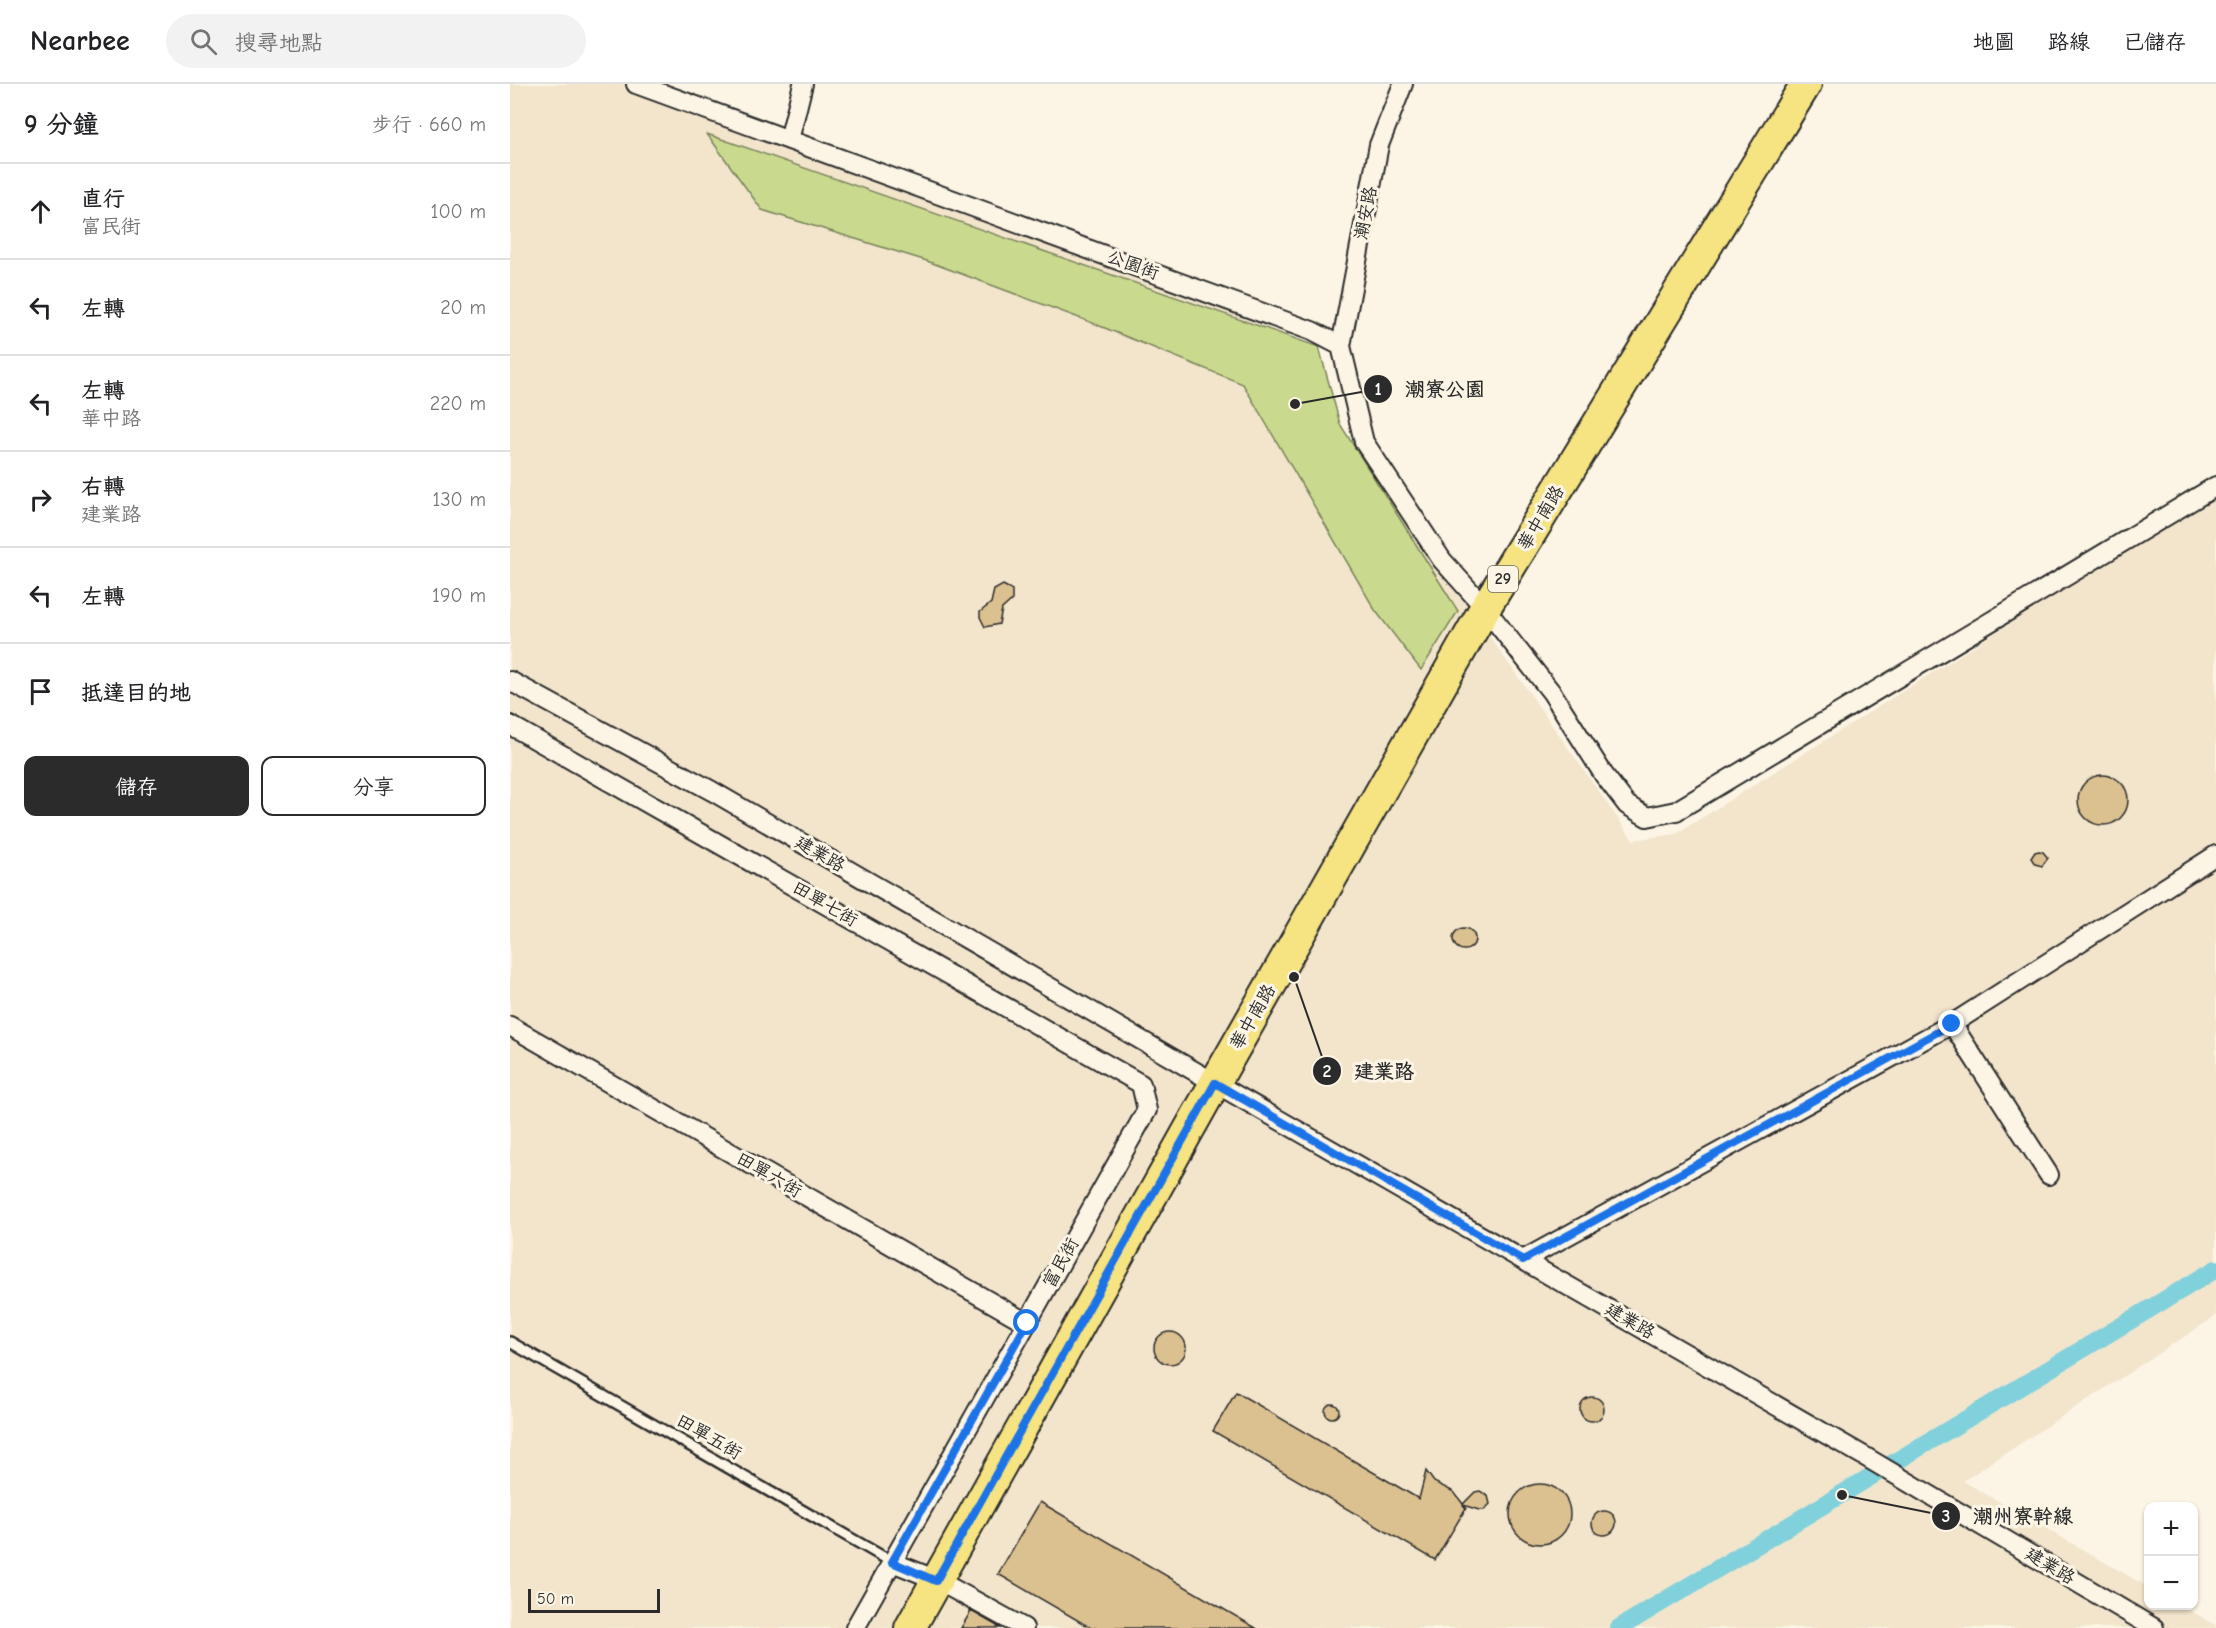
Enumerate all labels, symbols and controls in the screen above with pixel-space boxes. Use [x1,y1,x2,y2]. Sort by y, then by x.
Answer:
search box [166,14,586,68]
text: Nearbee [30,25,130,57]
icon: search [187,25,220,58]
text: 搜尋地點 [235,30,323,56]
text: 地圖 [1973,30,2015,54]
text: 路線 [2048,30,2090,54]
text: 已儲存 [2123,30,2186,54]
text: 9 分鐘 [24,110,99,140]
text: 步行 · 660 m [372,113,486,136]
street label: 潮安路 [1351,184,1381,242]
text: 直行 [81,186,125,212]
icon: ahead [24,195,57,228]
text: 100 m [431,200,486,223]
text: 富民街 [81,215,141,238]
street label: 公園街 [1104,246,1162,284]
icon: left [24,291,57,324]
text: 左轉 [81,296,125,322]
text: 20 m [440,296,486,319]
callout: 潮寮公園 [1363,370,1497,408]
text: 左轉 [81,378,125,404]
text: 潮寮公園 [1405,378,1485,401]
text: 1 [1374,379,1382,400]
icon: left [24,387,57,420]
text: 220 m [430,392,486,415]
text: 華中路 [81,407,141,430]
text: 右轉 [81,474,125,500]
street label: 華中南路 [1513,482,1569,554]
icon: right [24,483,57,516]
text: 130 m [433,488,486,511]
text: 建業路 [81,503,141,526]
road number: 29 [1488,566,1518,592]
icon: left [24,579,57,612]
text: 左轉 [81,584,125,610]
text: 190 m [432,584,486,607]
icon: arrive [24,675,57,708]
text: 抵達目的地 [81,680,191,706]
button: 儲存 [24,756,249,816]
button: 分享 [261,756,486,816]
street label: 建業路 [791,831,849,877]
street label: 田單七街 [789,877,861,931]
street label: 華中南路 [1226,981,1280,1053]
route end [1938,1010,1964,1036]
callout: 建業路 [1312,1052,1426,1090]
text: 建業路 [1354,1060,1414,1083]
text: 2 [1323,1061,1332,1082]
street label: 田單六街 [733,1148,805,1202]
street label: 富民街 [1039,1234,1083,1292]
street label: 建業路 [1601,1298,1659,1344]
route start [1013,1309,1039,1335]
street label: 田單五街 [673,1410,745,1464]
callout: 潮州寮幹線 [1931,1497,2085,1535]
map controls [2144,1502,2198,1610]
button: + [2144,1502,2198,1556]
text: 潮州寮幹線 [1973,1505,2073,1528]
text: 3 [1942,1506,1950,1527]
street label: 建業路 [2021,1543,2079,1589]
button: − [2144,1556,2198,1610]
scale bar [528,1586,660,1614]
text: 50 m [537,1590,574,1608]

